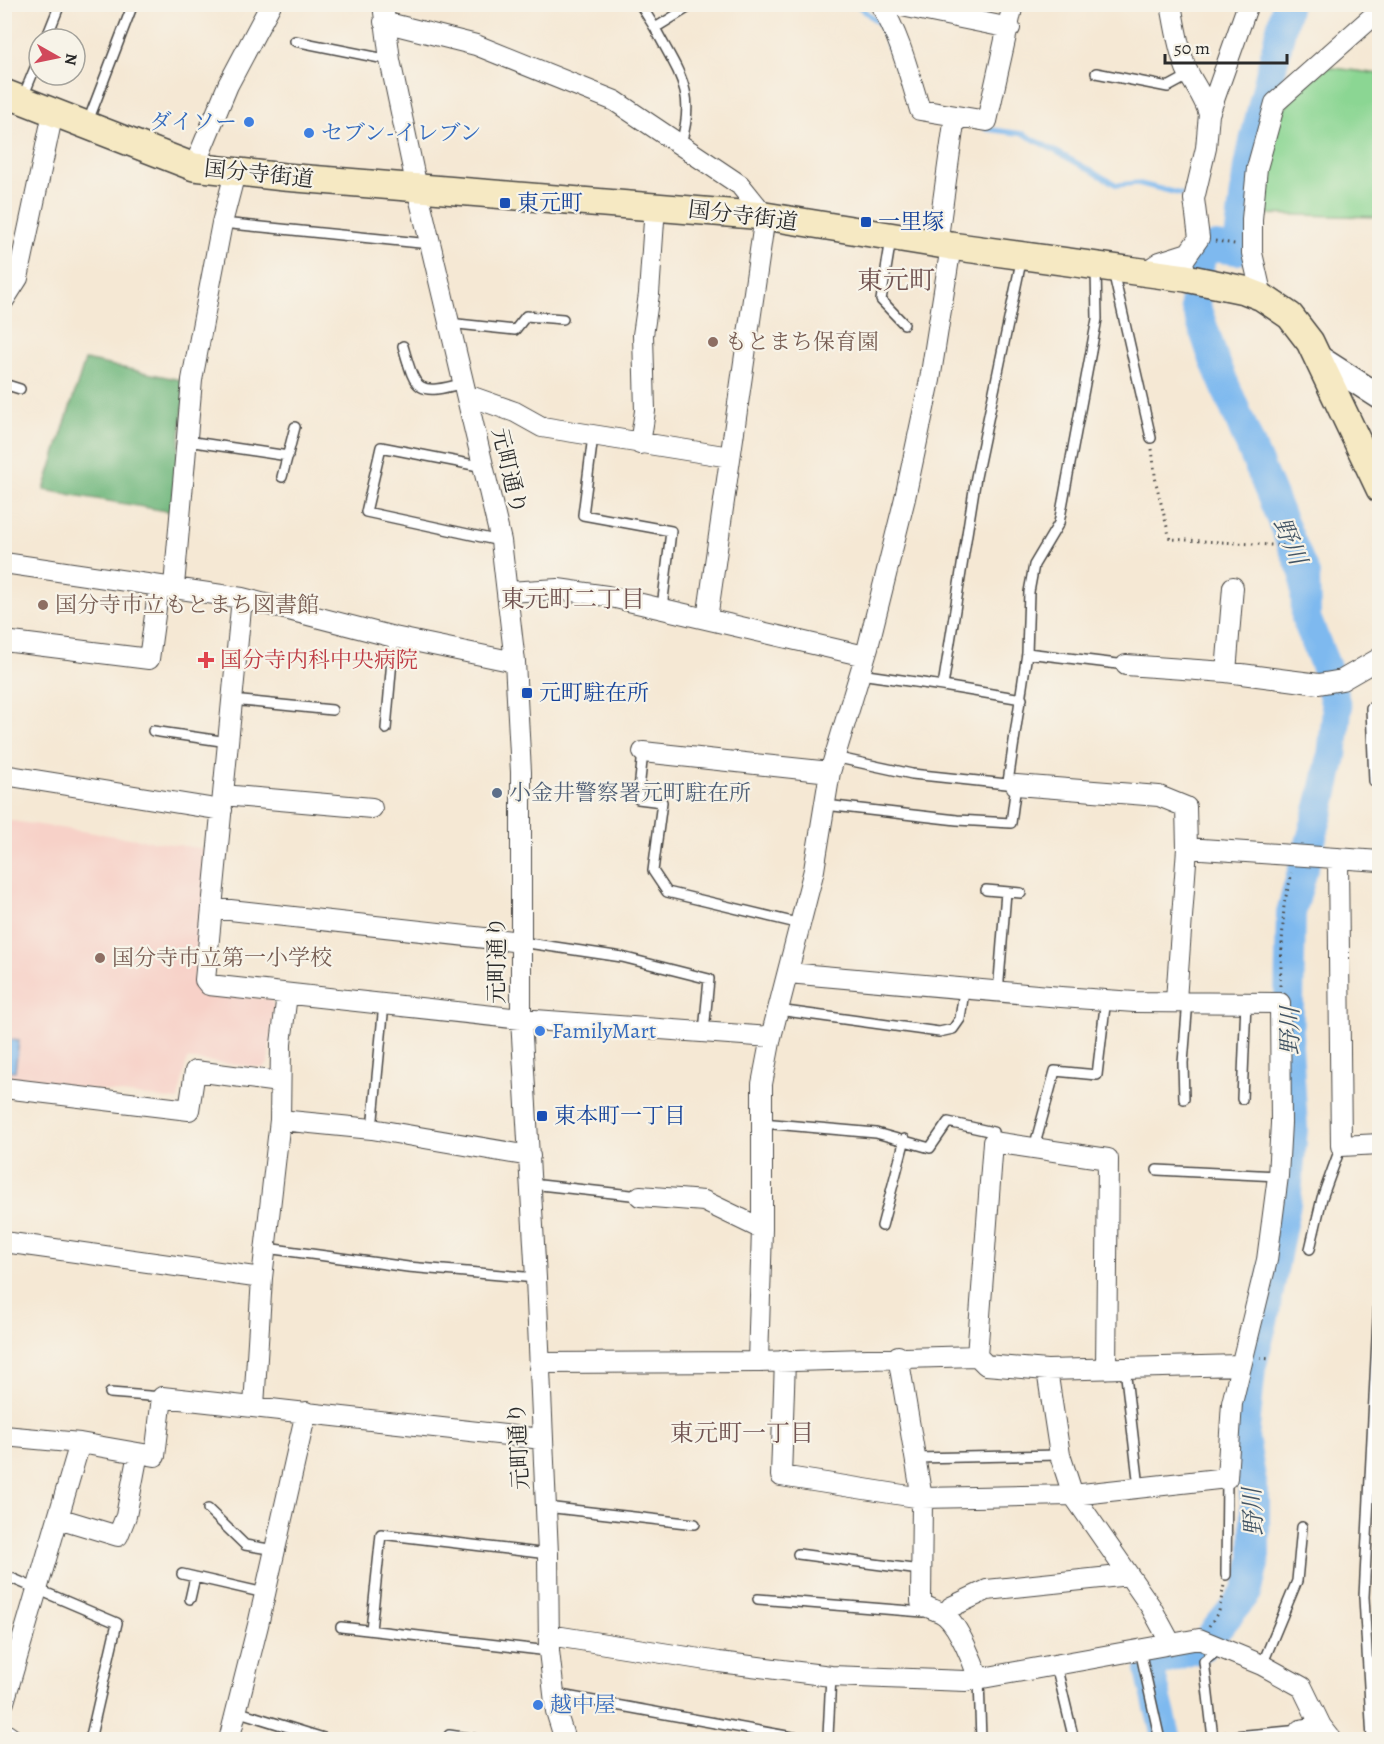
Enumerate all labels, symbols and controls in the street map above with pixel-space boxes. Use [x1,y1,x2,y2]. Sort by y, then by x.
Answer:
north arrow [27,27,87,87]
scale bar [1165,27,1286,65]
text: 50 m [1174,36,1210,60]
text: N [59,52,83,67]
place label: ダイソー [149,107,237,137]
marker: ダイソー [242,115,256,129]
place label: セブン-イレブン [321,118,482,148]
marker: セブン-イレブン [302,126,316,140]
street label: 国分寺街道 [203,153,315,195]
place label: 東元町 [517,188,583,218]
street label: 国分寺街道 [687,194,799,238]
marker: 東元町 [498,196,512,210]
place label: 一里塚 [878,207,944,237]
marker: 一里塚 [859,215,873,229]
district label: 東元町 [857,263,935,298]
place label: もとまち保育園 [725,327,879,357]
marker: もとまち保育園 [706,335,720,349]
street label: 元町通り [484,425,534,517]
water label: 野川 [1266,513,1315,572]
district label: 東元町二丁目 [501,583,645,615]
place label: 国分寺市立もとまち図書館 [55,590,319,620]
marker: 国分寺市立もとまち図書館 [36,598,50,612]
place label: 国分寺内科中央病院 [220,645,418,675]
marker: 国分寺内科中央病院 [197,651,215,669]
place label: 元町駐在所 [539,678,649,708]
marker: 元町駐在所 [520,686,534,700]
place label: 小金井警察署元町駐在所 [509,778,751,808]
marker: 小金井警察署元町駐在所 [490,786,504,800]
street label: 元町通り [482,916,512,1004]
place label: 国分寺市立第一小学校 [112,943,332,973]
marker: 国分寺市立第一小学校 [93,951,107,965]
water label: 野川 [1274,1004,1306,1055]
place label: FamilyMart [552,1016,656,1046]
marker: FamilyMart [533,1024,547,1038]
place label: 東本町一丁目 [554,1101,686,1131]
marker: 東本町一丁目 [535,1109,549,1123]
street label: 元町通り [502,1401,536,1491]
district label: 東元町一丁目 [670,1417,814,1449]
water label: 野川 [1236,1484,1270,1537]
place label: 越中屋 [550,1690,616,1720]
marker: 越中屋 [531,1698,545,1712]

